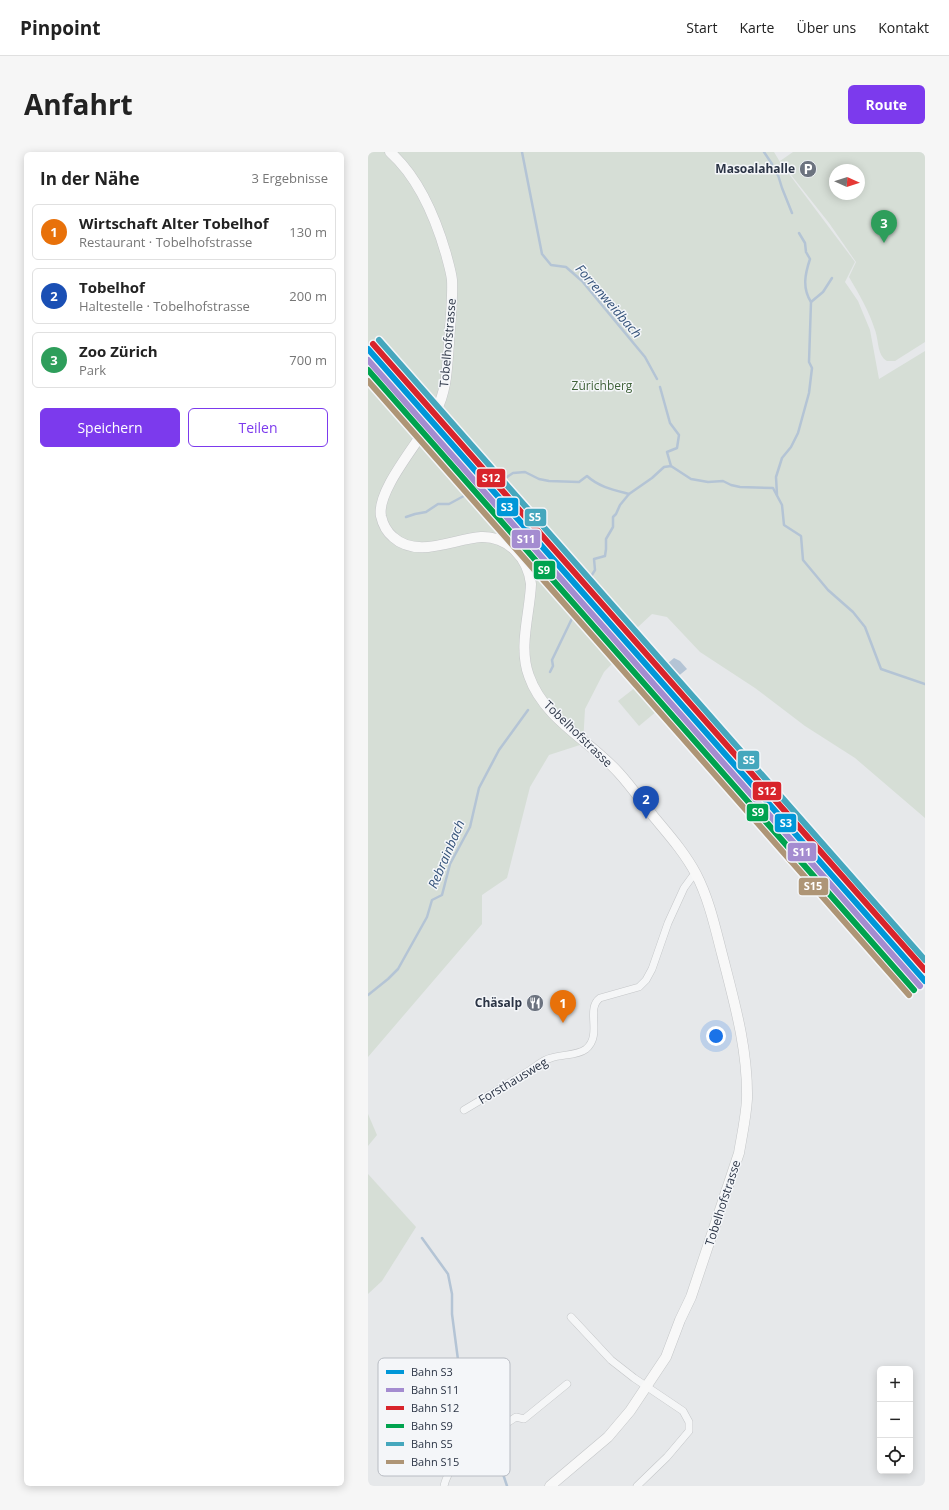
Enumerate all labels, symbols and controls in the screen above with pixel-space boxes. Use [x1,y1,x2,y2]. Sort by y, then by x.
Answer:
text: Pinpoint [20,15,101,41]
text: Start [686,18,718,37]
text: Karte [740,18,774,37]
text: Über uns [796,18,856,37]
text: Kontakt [878,18,929,37]
text: Anfahrt [24,85,133,123]
button: Route [848,85,925,124]
parking icon: Masoalahalle [798,159,818,179]
place label: Masoalahalle [715,160,795,177]
north arrow [829,164,865,200]
text: In der Nähe [40,167,139,190]
text: 3 Ergebnisse [251,169,328,187]
pin: 3 [871,210,897,243]
text: Wirtschaft Alter Tobelhof [79,213,269,233]
text: 1 [50,223,58,241]
text: 130 m [289,223,327,241]
text: Restaurant · Tobelhofstrasse [79,233,252,251]
water label: Forrenweidbach [572,260,646,342]
text: Tobelhof [79,277,145,297]
text: 2 [50,287,58,305]
text: 200 m [289,287,327,305]
text: Haltestelle · Tobelhofstrasse [79,297,250,315]
street label: Tobelhofstrasse [435,297,460,388]
text: Zoo Zürich [79,341,158,361]
text: 3 [50,351,58,369]
text: 700 m [289,351,327,369]
text: Park [79,361,106,379]
park label: Zürichberg [572,377,633,394]
button: Speichern [40,408,180,447]
button: Teilen [188,408,328,447]
line badge: S12 [476,468,506,488]
text: S12 [482,470,500,485]
line badge: S3 [496,497,519,517]
text: S3 [501,499,513,514]
line badge: S5 [524,508,547,527]
text: S5 [529,509,541,524]
line badge: S11 [511,529,541,549]
text: S11 [517,531,535,546]
line badge: S9 [533,560,556,580]
text: S9 [538,562,550,577]
street label: Tobelhofstrasse [540,697,617,771]
line badge: S5 [737,750,760,770]
text: S5 [743,752,755,767]
line badge: S12 [752,781,782,801]
text: S12 [758,783,776,798]
pin: 2 [633,786,659,819]
line badge: S9 [746,803,769,822]
text: S9 [752,804,764,819]
line badge: S3 [774,813,797,833]
text: S3 [780,815,792,830]
water label: Rebrainbach [423,817,469,891]
line badge: S11 [787,842,817,862]
text: S11 [793,844,811,859]
line badge: S15 [798,877,829,896]
text: S15 [804,878,822,893]
pin: 1 [550,990,576,1023]
restaurant icon: Chäsalp [525,993,545,1013]
place label: Chäsalp [475,994,522,1011]
your location [706,1026,726,1046]
street label: Forsthausweg [475,1053,551,1108]
street label: Tobelhofstrasse [701,1158,744,1248]
legend [378,1358,510,1476]
text: Bahn S3 [411,1364,453,1379]
map controls [877,1366,913,1474]
button: + [877,1366,913,1402]
text: Bahn S11 [411,1382,459,1397]
text: Bahn S12 [411,1400,459,1415]
button: − [877,1402,913,1438]
text: Bahn S9 [411,1418,453,1433]
text: Bahn S5 [411,1436,453,1451]
button: locate [877,1438,913,1474]
text: Bahn S15 [411,1454,459,1469]

